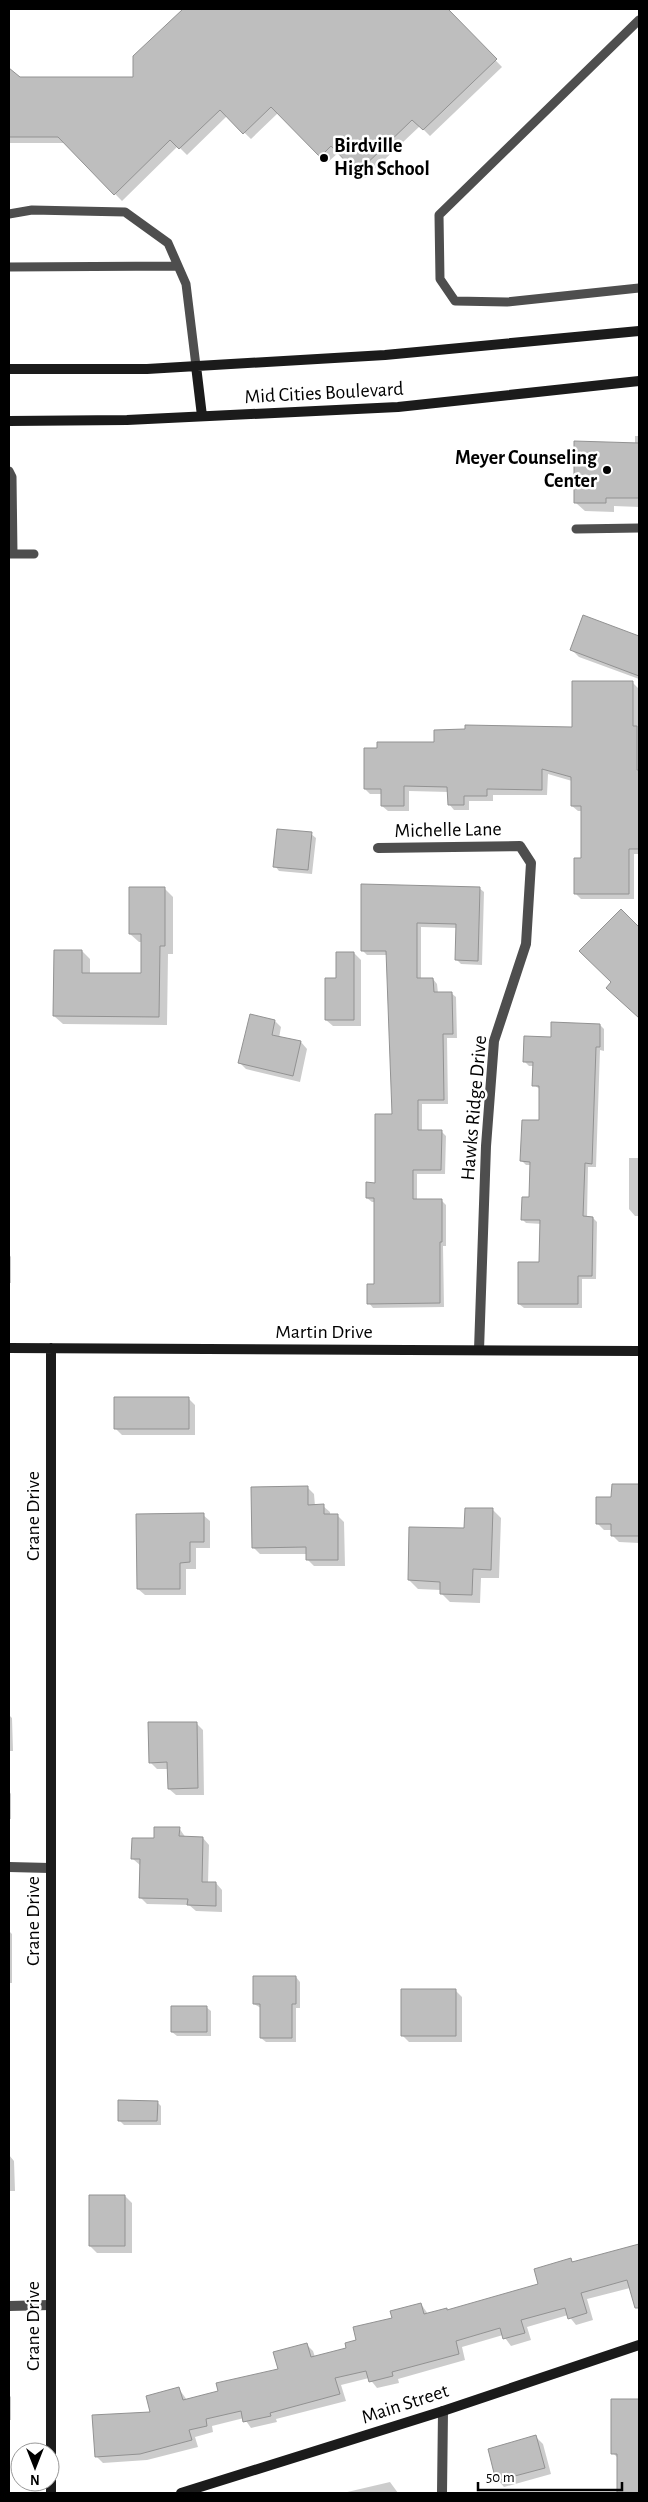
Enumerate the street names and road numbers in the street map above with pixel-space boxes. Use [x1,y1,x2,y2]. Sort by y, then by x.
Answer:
street label: Mid Cities Boulevard [244,379,404,407]
street label: Michelle Lane [394,819,502,841]
street label: Hawks Ridge Drive [458,1035,490,1181]
street label: Martin Drive [275,1322,373,1342]
street label: Crane Drive [23,1471,43,1561]
street label: Crane Drive [23,1876,43,1966]
street label: Crane Drive [23,2281,43,2371]
street label: Main Street [359,2380,452,2427]

